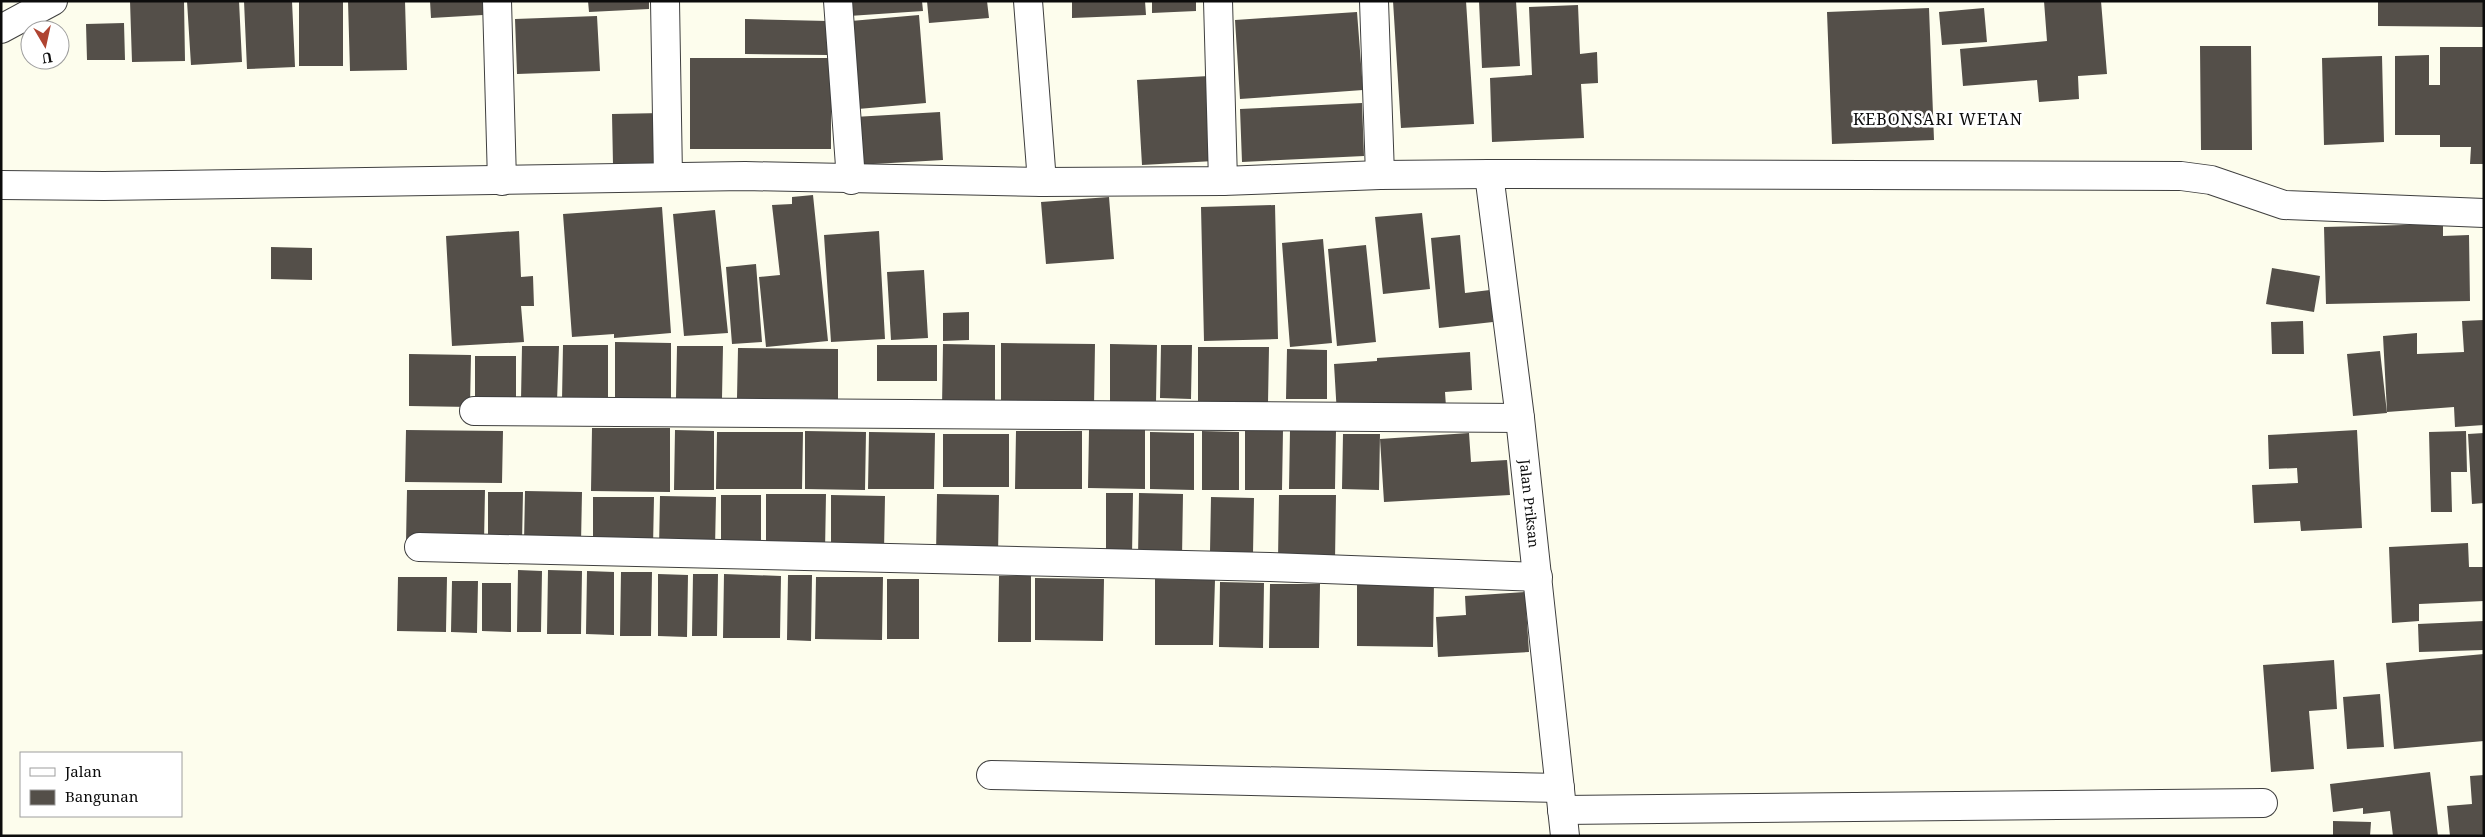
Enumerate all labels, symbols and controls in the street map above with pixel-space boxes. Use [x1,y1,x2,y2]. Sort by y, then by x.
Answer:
north arrow [20,20,70,70]
text: U [40,48,54,69]
district label: KEBONSARI WETAN [1853,108,2023,130]
street label: Jalan Priksan [1515,457,1544,549]
legend [20,752,182,817]
text: Jalan [64,761,102,781]
text: Bangunan [65,786,139,806]

